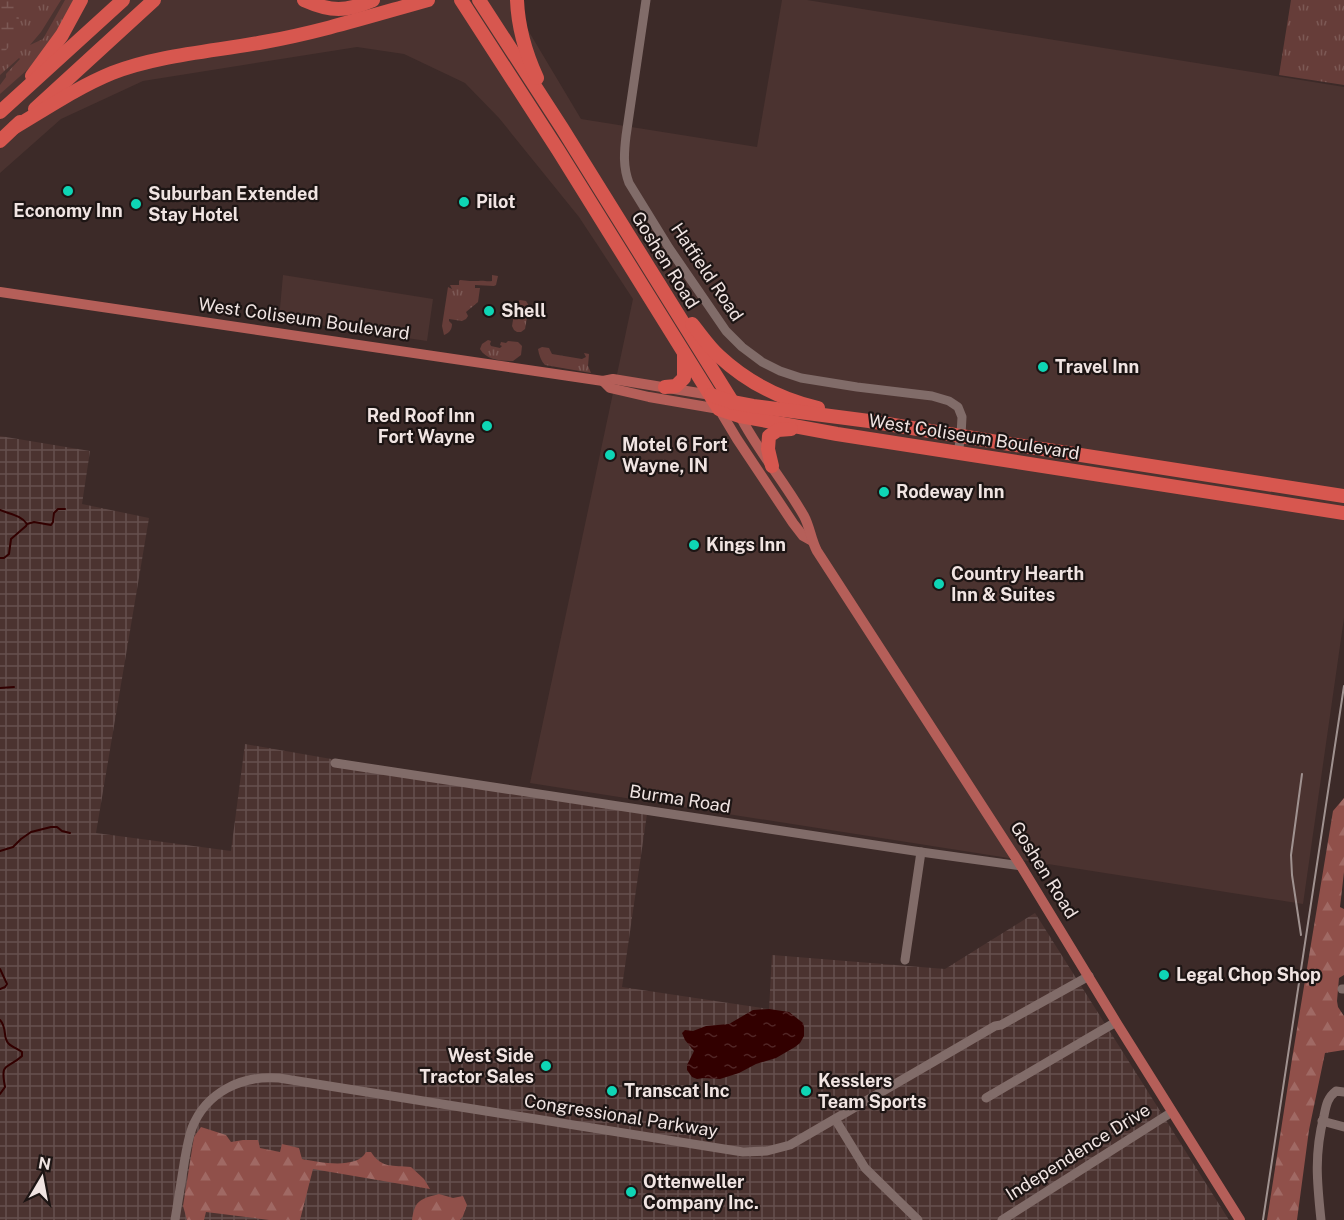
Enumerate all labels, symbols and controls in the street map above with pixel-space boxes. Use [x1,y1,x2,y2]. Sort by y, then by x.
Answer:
place label: Suburban Extended Stay Hotel [148,183,318,225]
marker: Economy Inn [61,184,75,198]
place label: Pilot [476,191,516,212]
marker: Pilot [457,195,471,209]
marker: Suburban Extended Stay Hotel [129,197,143,211]
place label: Economy Inn [13,200,123,221]
street label: Goshen Road [627,207,704,312]
street label: Hatfield Road [667,219,748,325]
street label: West Coliseum Boulevard [197,293,411,344]
place label: Shell [501,300,546,321]
marker: Shell [482,304,496,318]
place label: Travel Inn [1055,356,1139,377]
marker: Travel Inn [1036,360,1050,374]
place label: Red Roof Inn Fort Wayne [367,405,475,447]
street label: West Coliseum Boulevard [867,409,1081,464]
marker: Red Roof Inn Fort Wayne [480,419,494,433]
place label: Motel 6 Fort Wayne, IN [622,434,728,476]
marker: Motel 6 Fort Wayne, IN [603,448,617,462]
place label: Rodeway Inn [896,481,1004,502]
marker: Rodeway Inn [877,485,891,499]
place label: Kings Inn [706,534,786,555]
marker: Kings Inn [687,538,701,552]
place label: Country Hearth Inn & Suites [951,563,1084,605]
marker: Country Hearth Inn & Suites [932,577,946,591]
street label: Burma Road [628,780,732,817]
street label: Goshen Road [1006,817,1083,922]
place label: Legal Chop Shop [1176,964,1321,985]
marker: Legal Chop Shop [1157,968,1171,982]
place label: West Side Tractor Sales [419,1045,534,1087]
marker: West Side Tractor Sales [539,1059,553,1073]
place label: Kesslers Team Sports [818,1070,926,1112]
place label: Transcat Inc [624,1080,730,1101]
marker: Transcat Inc [605,1084,619,1098]
marker: Kesslers Team Sports [799,1084,813,1098]
street label: Congressional Parkway [523,1090,720,1141]
street label: Independence Drive [1002,1099,1154,1205]
north arrow [12,1148,72,1208]
text: N [37,1153,52,1174]
place label: Ottenweller Company Inc. [643,1171,759,1213]
marker: Ottenweller Company Inc. [624,1185,638,1199]

